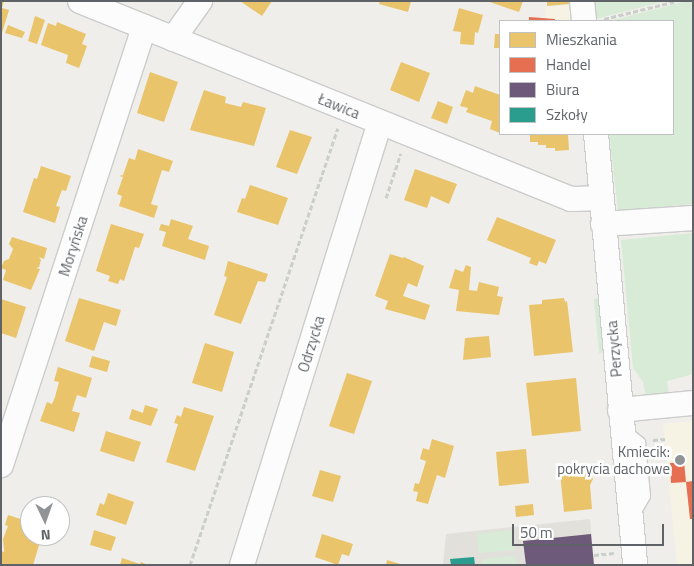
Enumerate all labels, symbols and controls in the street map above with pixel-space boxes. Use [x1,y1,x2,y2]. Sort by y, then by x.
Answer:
legend [499,20,674,135]
text: Mieszkania [546,28,617,51]
text: Handel [546,53,591,76]
text: Biura [546,78,579,101]
street label: Ławica [315,90,363,122]
text: Szkoły [546,103,588,126]
street label: Moryńska [55,213,91,279]
street label: Odrzycka [294,314,328,374]
street label: Perzycka [603,320,625,378]
place label: Kmiecik: pokrycia dachowe [557,442,670,477]
marker: Kmiecik: pokrycia dachowe [674,454,686,466]
north arrow [20,496,70,546]
scale bar [514,514,666,546]
text: 50 m [520,521,553,544]
text: N [40,525,51,546]

